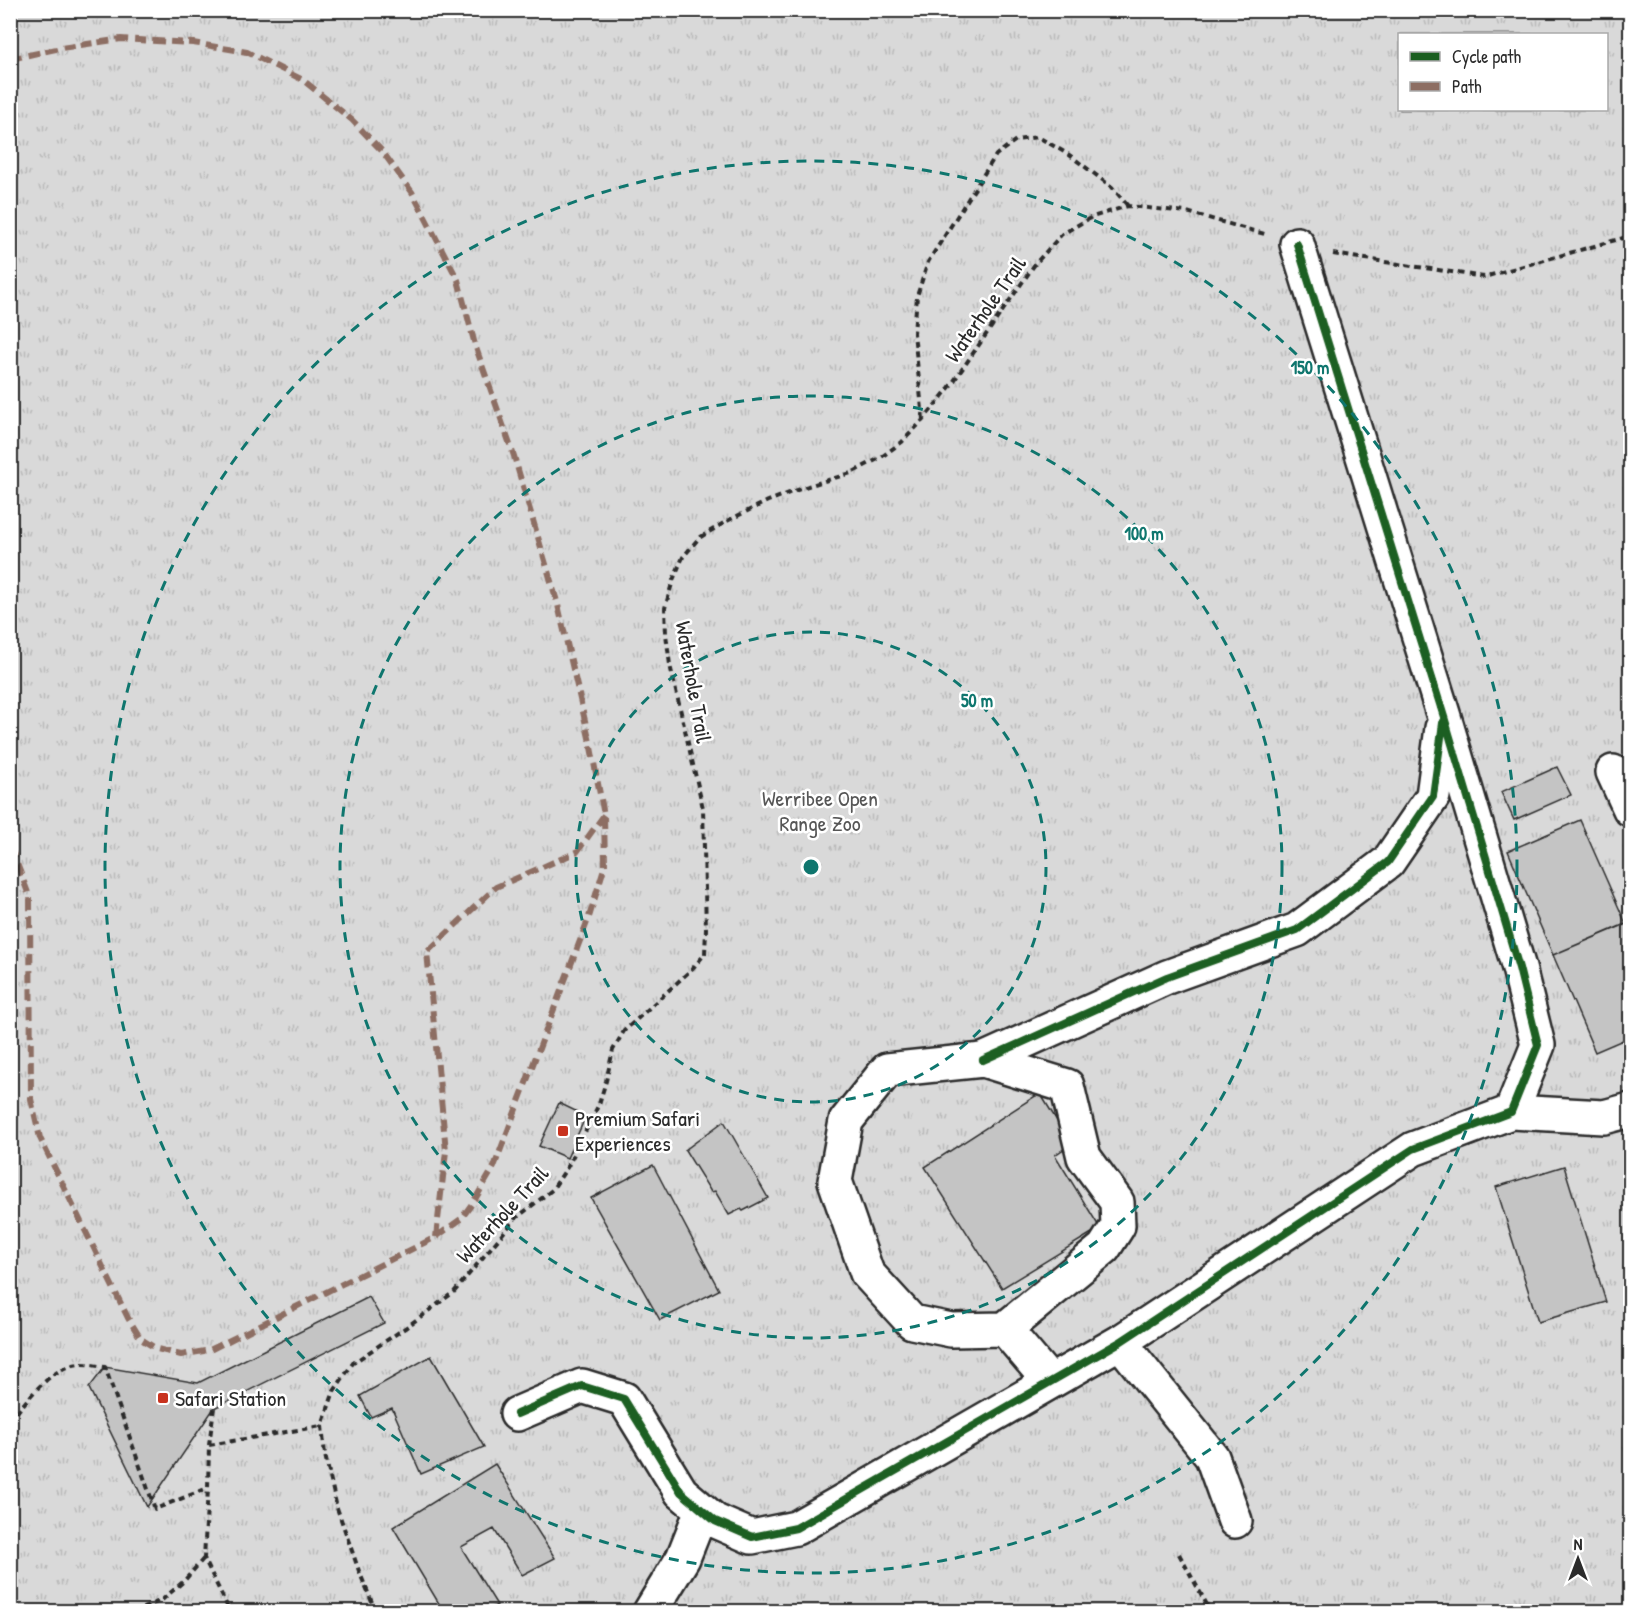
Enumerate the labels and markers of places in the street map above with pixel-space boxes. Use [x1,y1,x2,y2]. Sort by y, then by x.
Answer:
centre of rings [801,857,821,877]
place label: Premium Safari Experiences [575,1103,700,1158]
marker: Premium Safari Experiences [556,1124,570,1138]
place label: Safari Station [175,1383,286,1413]
marker: Safari Station [156,1391,170,1405]

